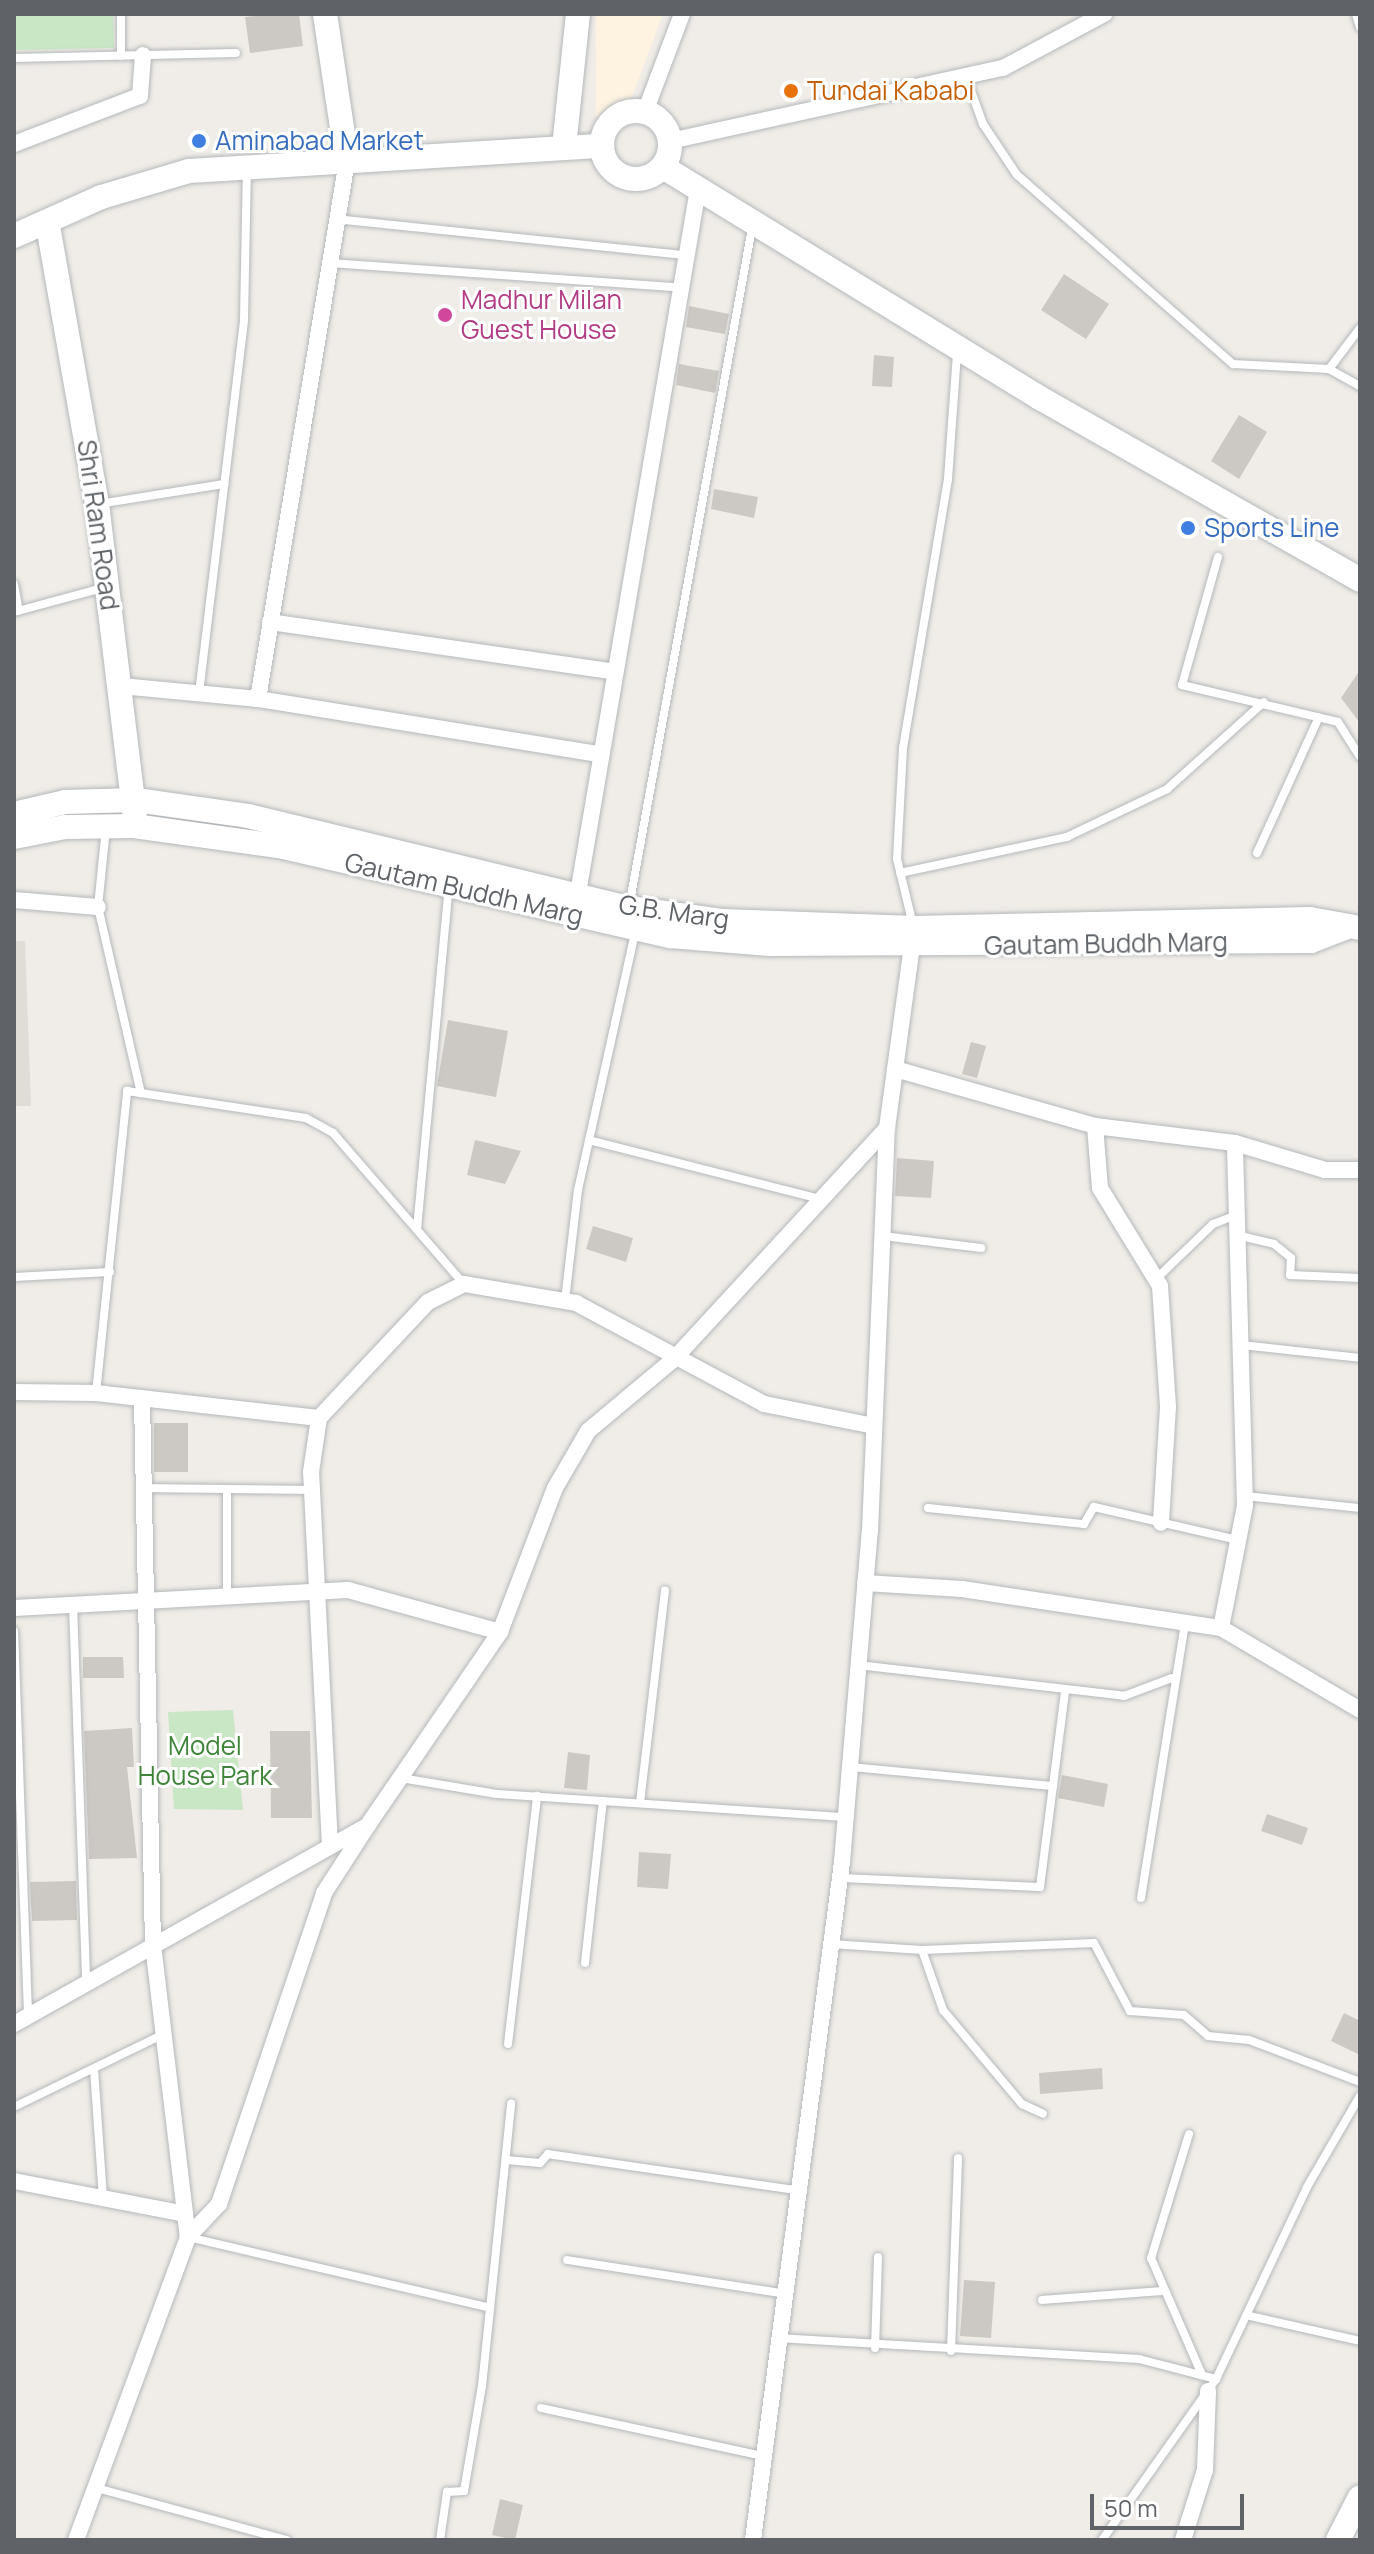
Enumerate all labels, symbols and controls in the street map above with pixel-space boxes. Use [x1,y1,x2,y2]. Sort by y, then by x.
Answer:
place label: Tundai Kababi [807,75,974,107]
marker: Tundai Kababi [782,82,800,100]
place label: Aminabad Market [215,125,424,157]
marker: Aminabad Market [190,132,208,150]
place label: Madhur Milan Guest House [461,284,622,346]
marker: Madhur Milan Guest House [436,306,454,324]
street label: Shri Ram Road [71,438,125,612]
place label: Sports Line [1204,512,1339,544]
marker: Sports Line [1179,519,1197,537]
street label: Gautam Buddh Marg [342,846,586,932]
street label: G.B. Marg [617,889,731,935]
street label: Gautam Buddh Marg [984,926,1228,962]
park label: Model House Park [138,1730,272,1792]
scale bar [1094,2478,1248,2528]
text: 50 m [1104,2491,1158,2524]

